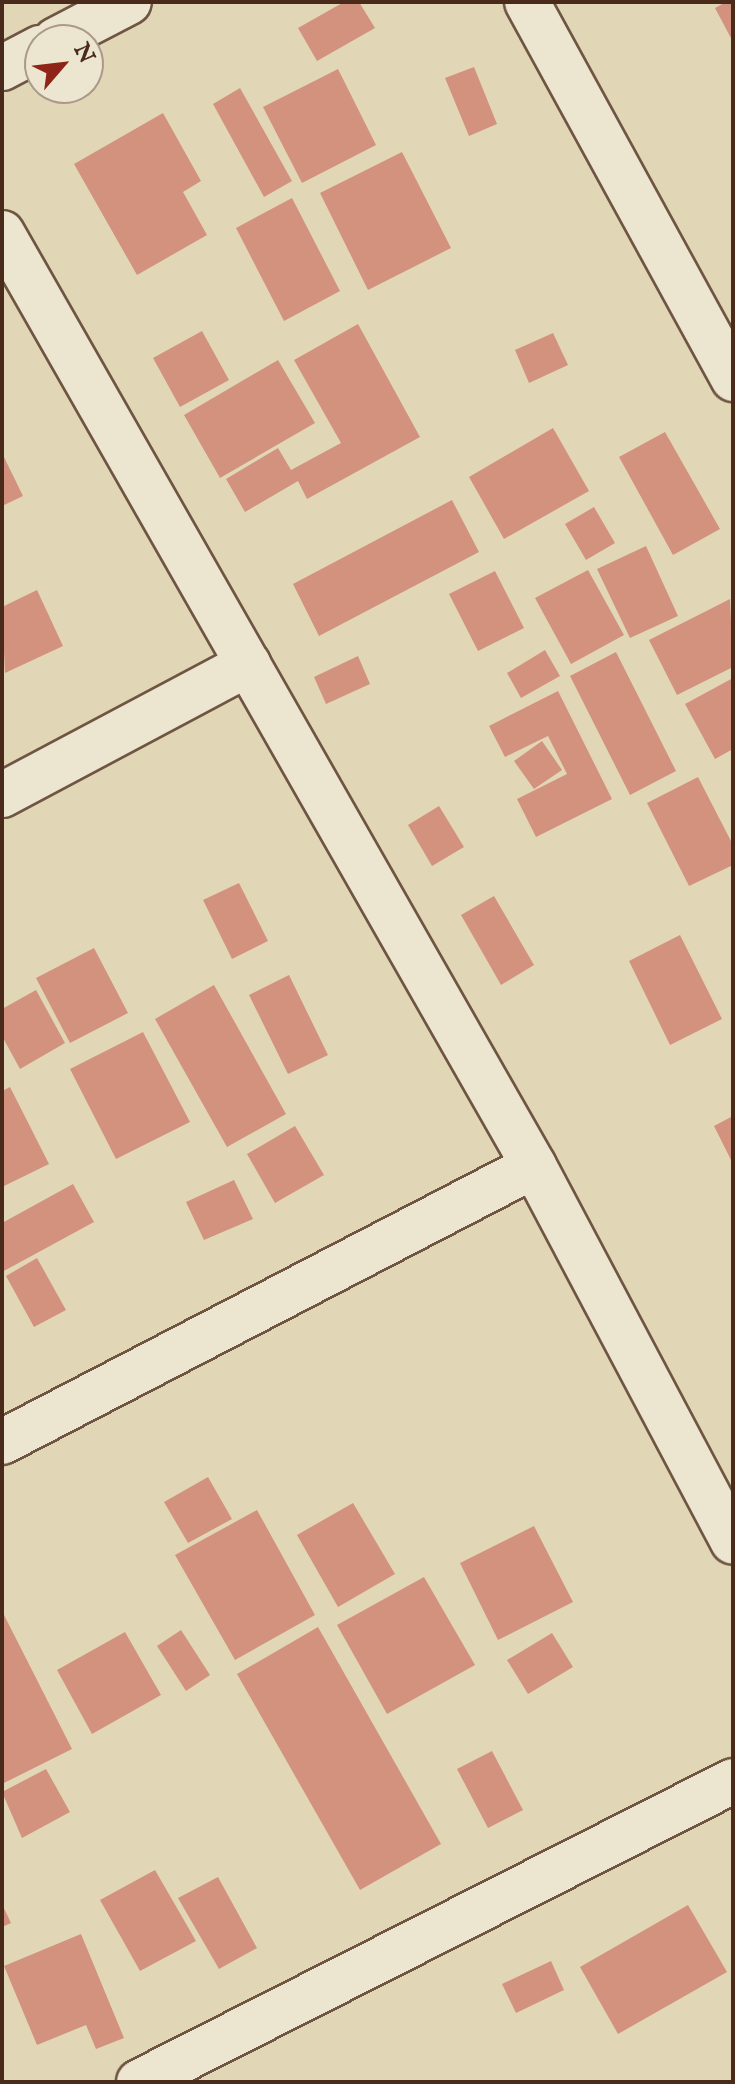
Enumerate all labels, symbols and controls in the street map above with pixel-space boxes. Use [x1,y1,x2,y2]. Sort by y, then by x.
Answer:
north arrow [24,24,104,104]
text: N [67,39,100,69]

